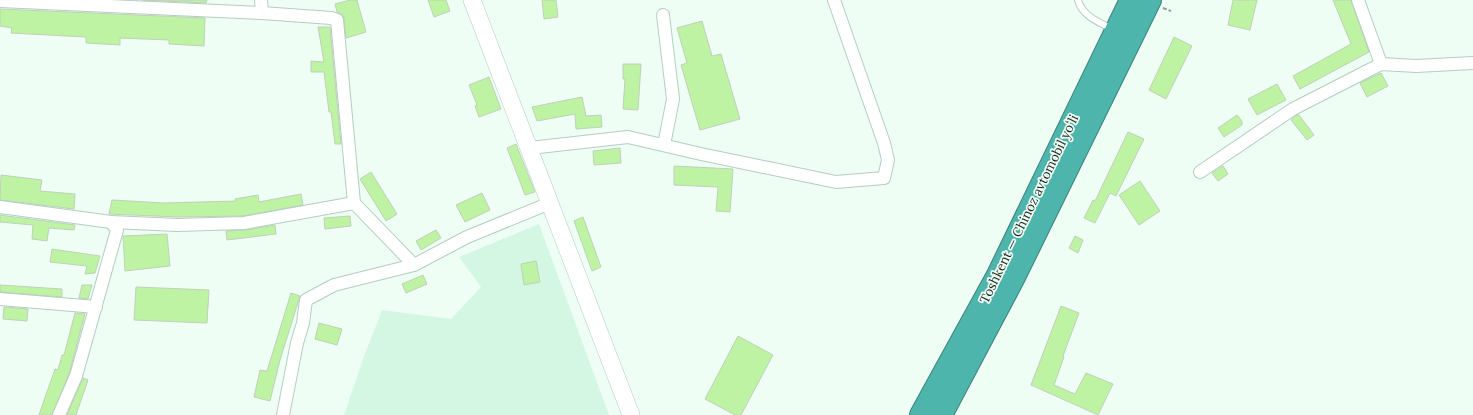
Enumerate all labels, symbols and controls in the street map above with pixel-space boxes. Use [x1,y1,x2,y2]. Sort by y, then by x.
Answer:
street label: Toshkent — Chinoz avtomobil yoʻli [976,112,1082,306]

